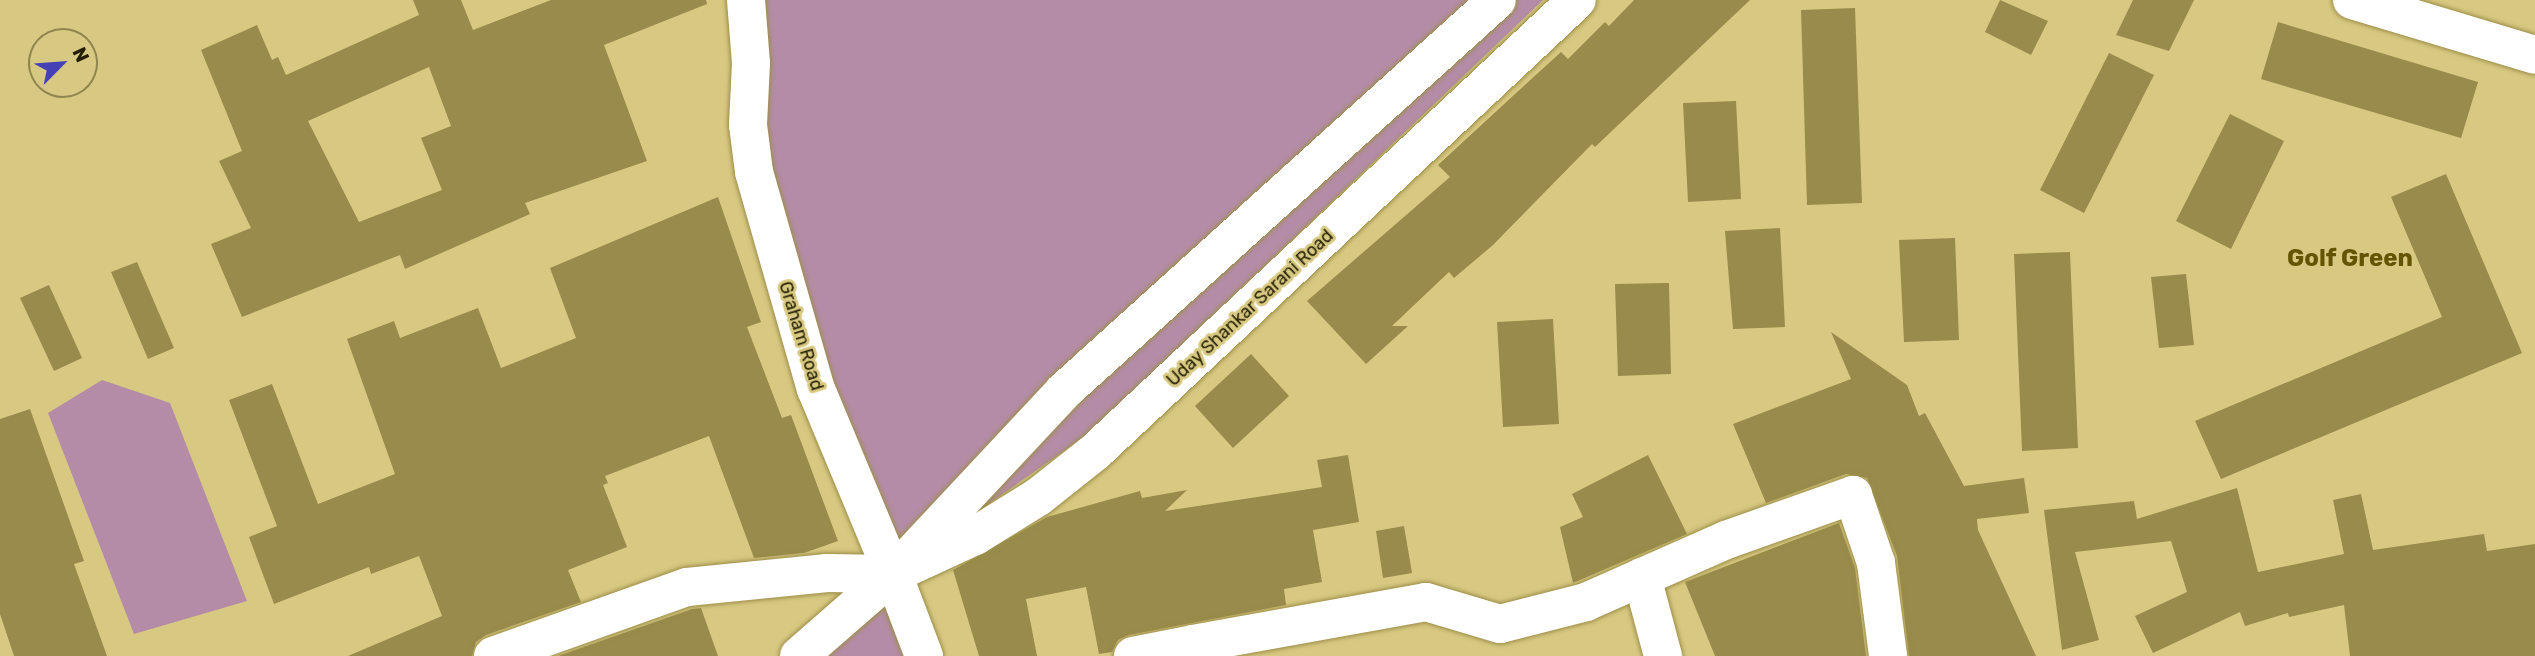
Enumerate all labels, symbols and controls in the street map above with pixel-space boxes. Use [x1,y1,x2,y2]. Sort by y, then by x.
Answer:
north arrow [28,28,98,98]
text: N [67,44,94,66]
street label: Uday Shankar Sarani Road [1162,225,1338,391]
district label: Golf Green [2287,245,2413,273]
street label: Graham Road [774,279,828,393]

